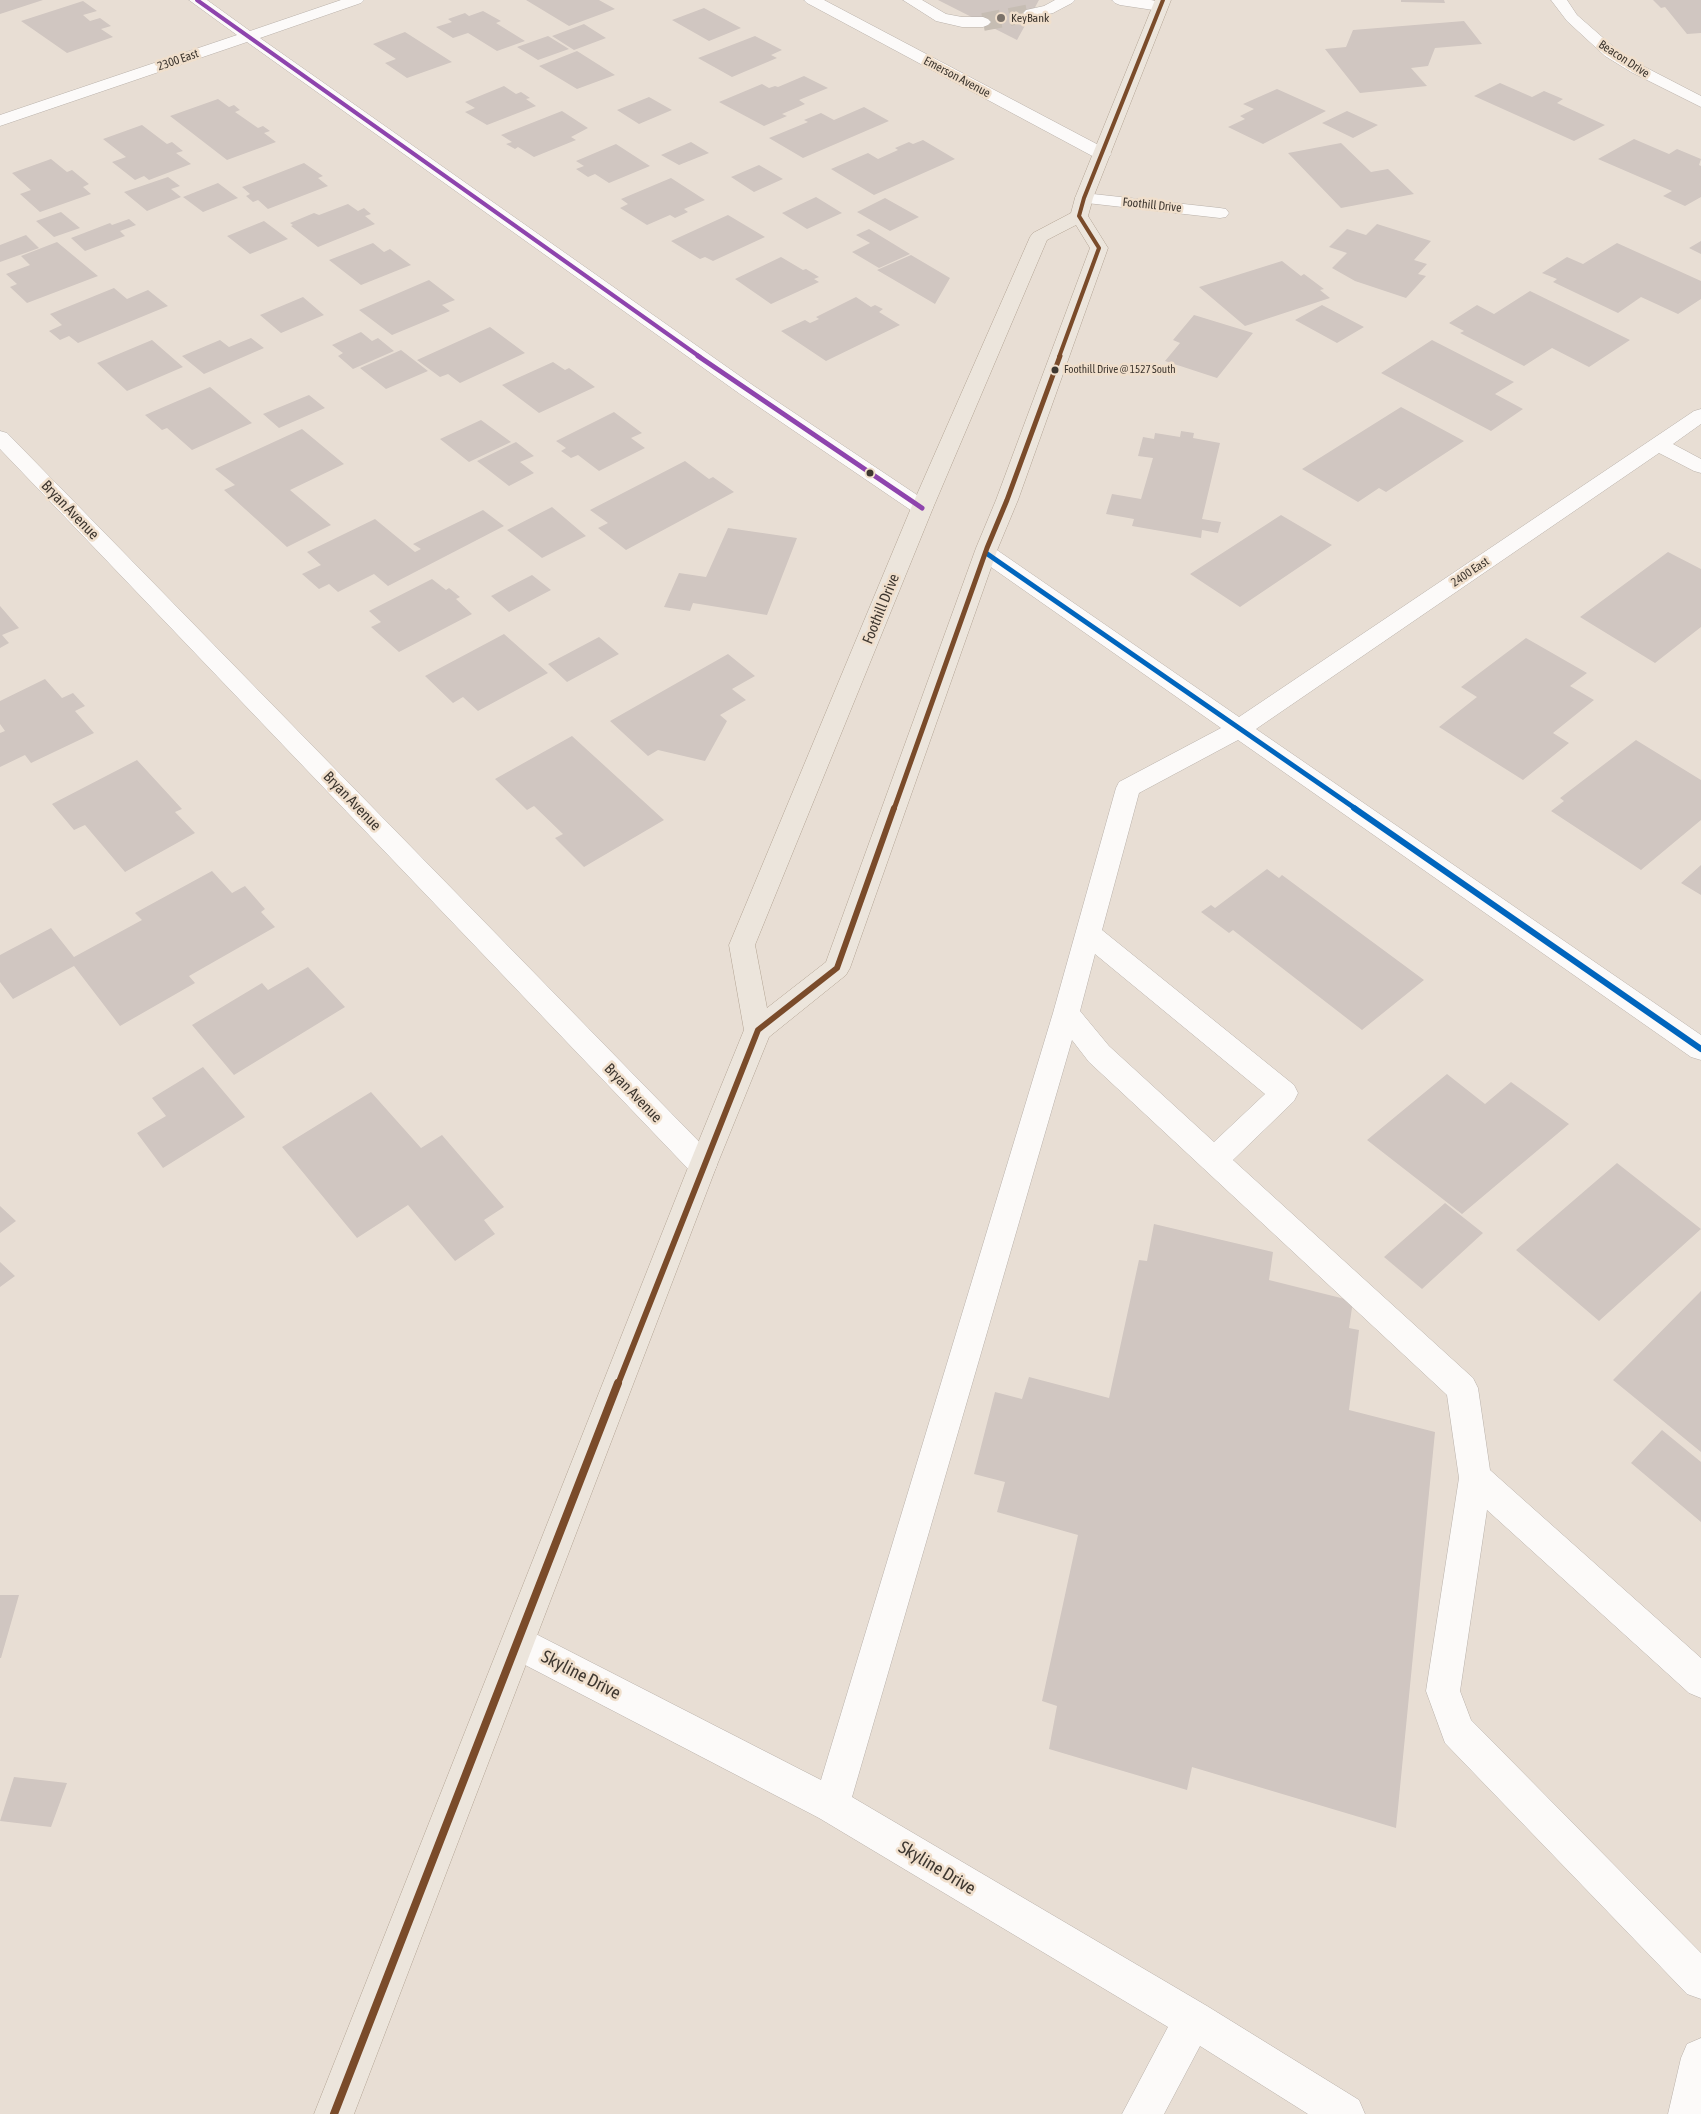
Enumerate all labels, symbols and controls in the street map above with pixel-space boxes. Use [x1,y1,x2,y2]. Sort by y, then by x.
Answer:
place label: KeyBank [1011,11,1049,25]
marker: KeyBank [995,12,1007,24]
street label: Beacon Drive [1596,37,1652,81]
street label: 2300 East [156,46,200,74]
street label: Emerson Avenue [921,53,993,101]
street label: Foothill Drive [1122,195,1182,215]
place label: Foothill Drive @ 1527 South [1064,363,1176,377]
marker: Foothill Drive @ 1527 South [1050,365,1060,375]
unlabelled marker [865,468,875,478]
street label: Bryan Avenue [37,477,103,543]
street label: 2400 East [1448,554,1492,590]
street label: Foothill Drive [859,571,903,647]
street label: Bryan Avenue [319,768,385,834]
street label: Bryan Avenue [600,1060,666,1126]
street label: Skyline Drive [538,1646,624,1704]
street label: Skyline Drive [895,1837,979,1899]

